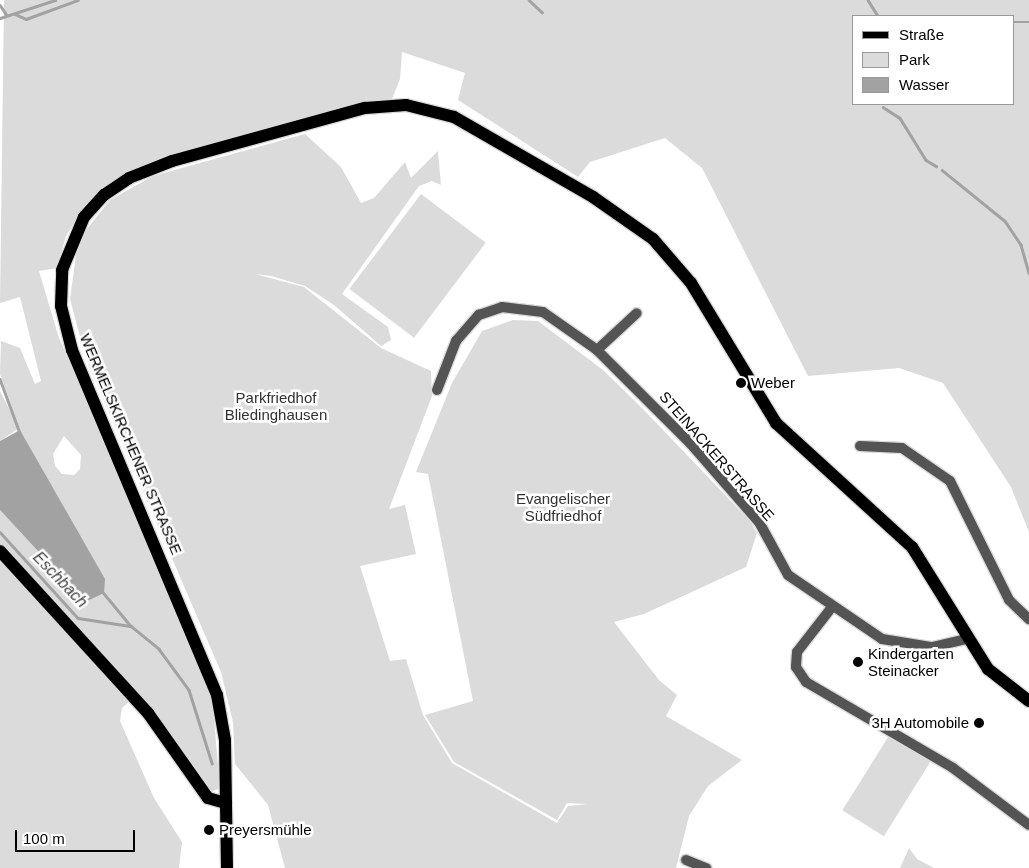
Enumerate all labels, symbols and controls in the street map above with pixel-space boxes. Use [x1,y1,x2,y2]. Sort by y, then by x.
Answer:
legend [852,15,1014,105]
text: Straße [899,26,944,43]
text: Park [899,51,930,68]
text: Wasser [899,76,949,93]
street label: WERMELSKIRCHENER STRASSE [76,331,186,557]
place label: Weber [751,374,795,392]
marker: Weber [735,377,747,389]
park label: Parkfriedhof Bliedinghausen [225,388,327,423]
street label: STEINACKERSTRASSE [656,388,778,524]
park label: Evangelischer Südfriedhof [516,489,610,524]
water label: Eschbach [29,548,91,612]
place label: Kindergarten Steinacker [868,644,954,679]
marker: Kindergarten Steinacker [852,656,864,668]
place label: 3H Automobile [871,714,969,732]
marker: 3H Automobile [973,717,985,729]
scale bar [18,820,138,852]
place label: Preyersmühle [219,821,312,839]
marker: Preyersmühle [203,824,215,836]
text: 100 m [23,830,65,847]

